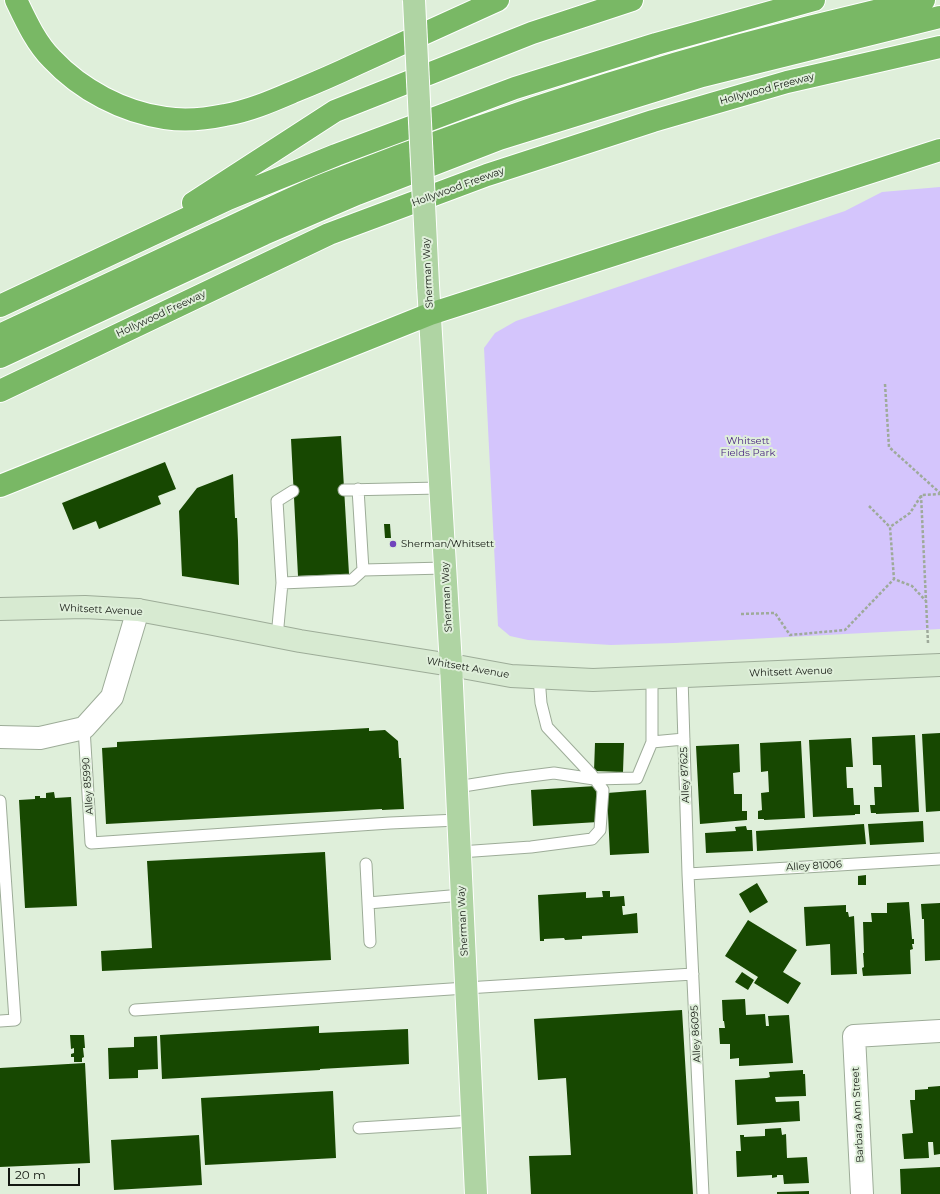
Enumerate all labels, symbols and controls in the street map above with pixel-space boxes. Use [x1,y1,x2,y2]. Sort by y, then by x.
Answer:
street label: Hollywood Freeway [718,71,816,107]
street label: Hollywood Freeway [410,165,506,209]
street label: Sherman Way [420,238,436,308]
street label: Hollywood Freeway [114,288,208,340]
park label: Whitsett Fields Park [721,435,775,458]
place label: Sherman/Whitsett [401,538,494,550]
marker: Sherman/Whitsett [388,539,398,549]
street label: Sherman Way [439,562,455,632]
street label: Whitsett Avenue [59,602,143,618]
street label: Whitsett Avenue [426,655,510,681]
street label: Whitsett Avenue [749,665,833,679]
street label: Alley 87625 [678,747,692,803]
street label: Alley 85990 [80,757,96,815]
street label: Alley 81006 [786,859,842,873]
street label: Sherman Way [455,886,471,956]
street label: Alley 86095 [689,1005,703,1063]
street label: Barbara Ann Street [850,1067,866,1163]
scale bar [10,1160,82,1186]
text: 20 m [15,1167,46,1182]

